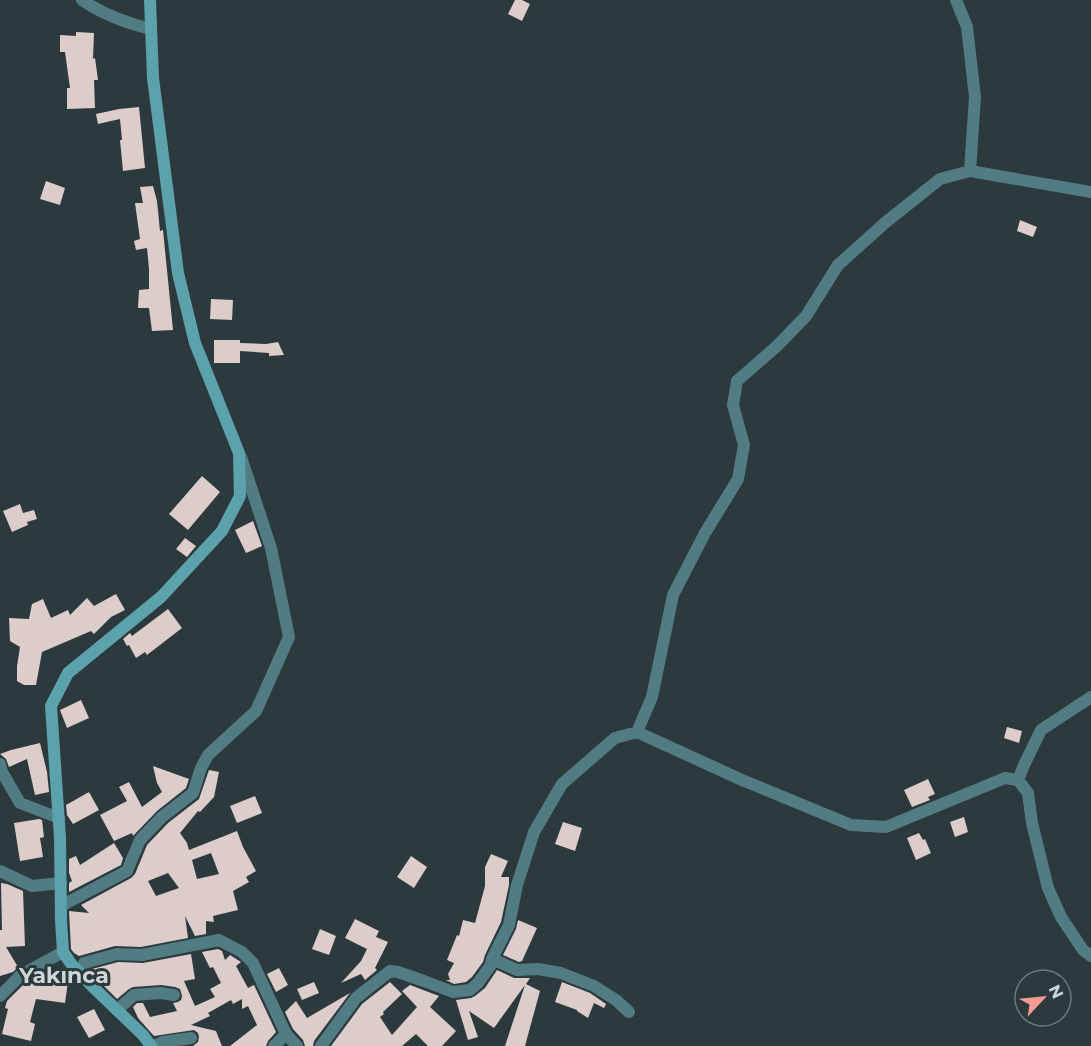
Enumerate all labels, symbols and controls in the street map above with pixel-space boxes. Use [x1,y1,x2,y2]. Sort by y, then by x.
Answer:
district label: Yakınca [18,962,109,989]
north arrow [1013,968,1073,1028]
text: N [1045,982,1067,1002]

